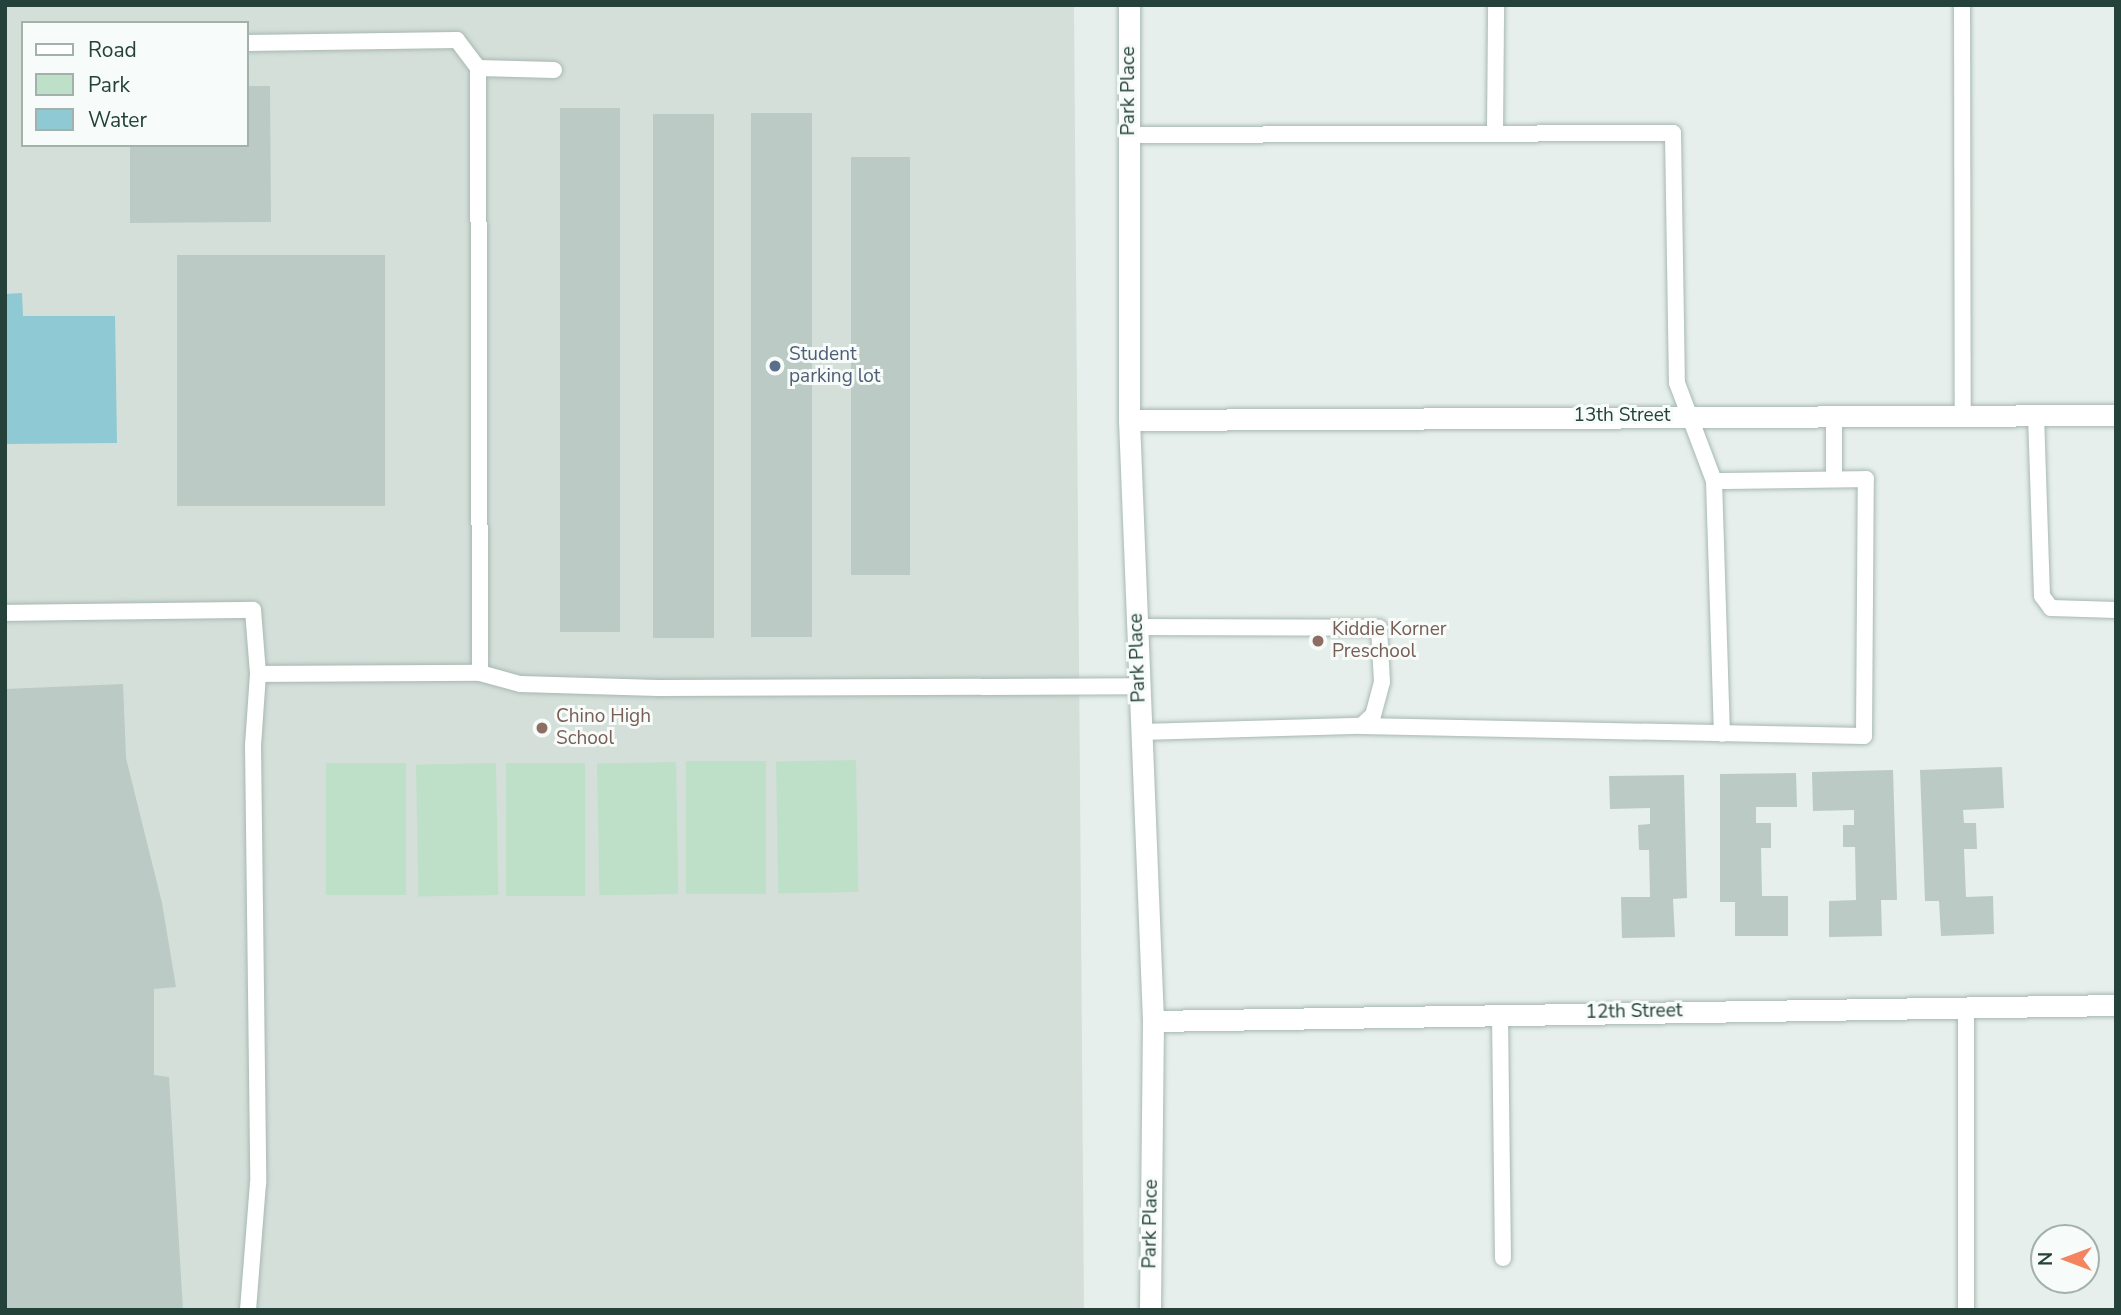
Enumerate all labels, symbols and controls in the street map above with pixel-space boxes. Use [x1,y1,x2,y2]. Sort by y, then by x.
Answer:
legend [21,21,248,147]
text: Road [88,36,137,64]
street label: Park Place [1118,46,1140,136]
text: Park [88,71,130,99]
text: Water [88,106,147,134]
place label: Student parking lot [789,344,880,388]
marker: Student parking lot [767,358,783,374]
street label: 13th Street [1574,405,1670,427]
street label: Park Place [1125,613,1151,703]
place label: Kiddie Korner Preschool [1332,619,1447,663]
marker: Kiddie Korner Preschool [1310,633,1326,649]
place label: Chino High School [556,706,651,750]
marker: Chino High School [534,720,550,736]
street label: 12th Street [1585,1000,1683,1024]
street label: Park Place [1139,1179,1163,1269]
north arrow [2030,1224,2100,1294]
text: N [2033,1252,2059,1266]

